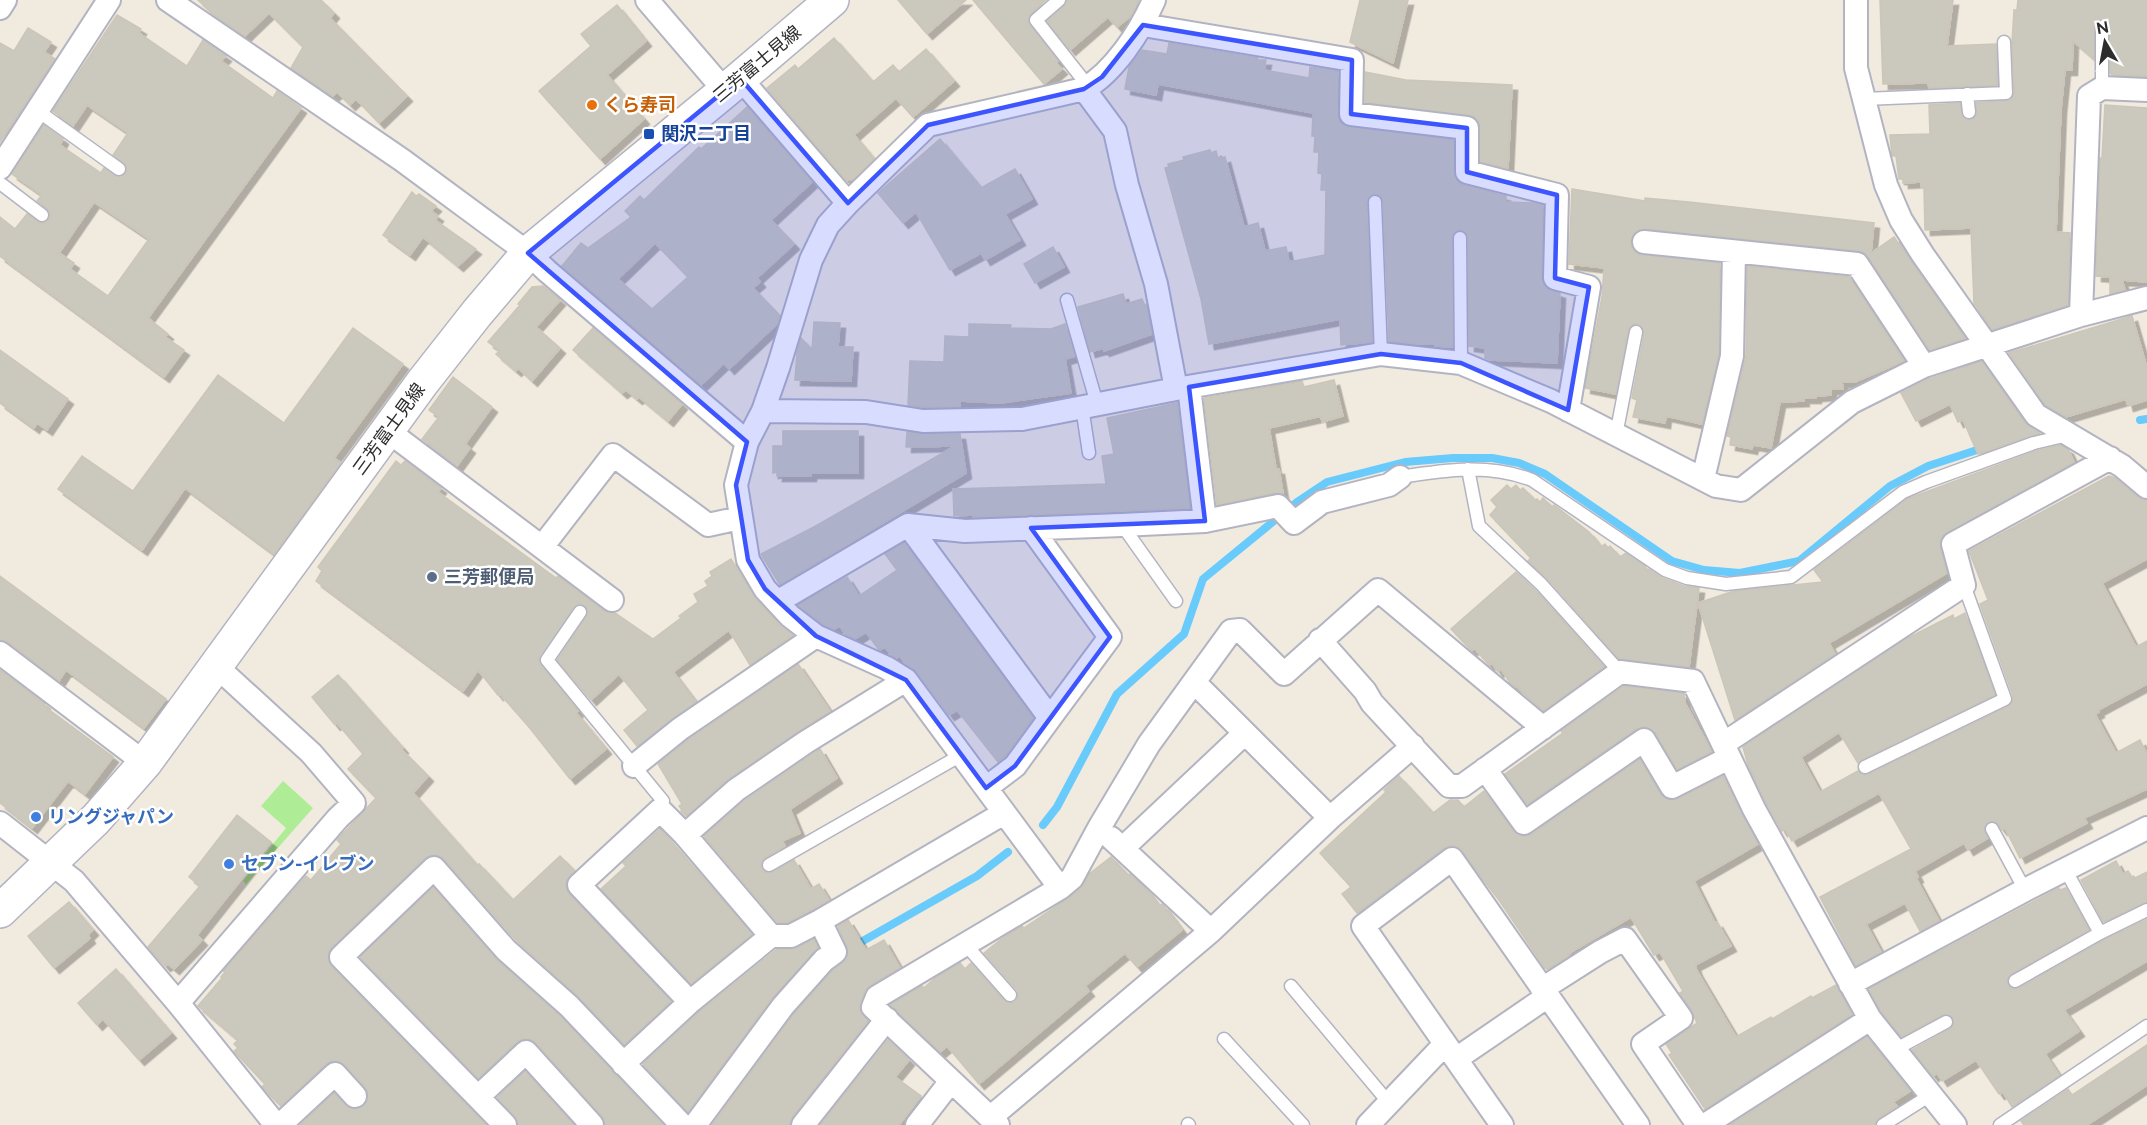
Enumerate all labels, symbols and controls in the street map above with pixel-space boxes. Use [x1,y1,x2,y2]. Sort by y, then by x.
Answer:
north arrow [2075,12,2135,72]
text: N [2095,17,2110,38]
street label: 三芳富士見線 [709,21,805,106]
place label: くら寿司 [604,94,676,115]
marker: くら寿司 [585,98,599,112]
place label: 関沢二丁目 [661,123,751,144]
marker: 関沢二丁目 [642,127,656,141]
street label: 三芳富士見線 [348,379,429,479]
place label: 三芳郵便局 [444,566,534,587]
marker: 三芳郵便局 [425,570,439,584]
place label: リングジャパン [48,806,174,827]
marker: リングジャパン [29,810,43,824]
place label: セブン-イレブン [241,853,375,874]
marker: セブン-イレブン [222,857,236,871]

